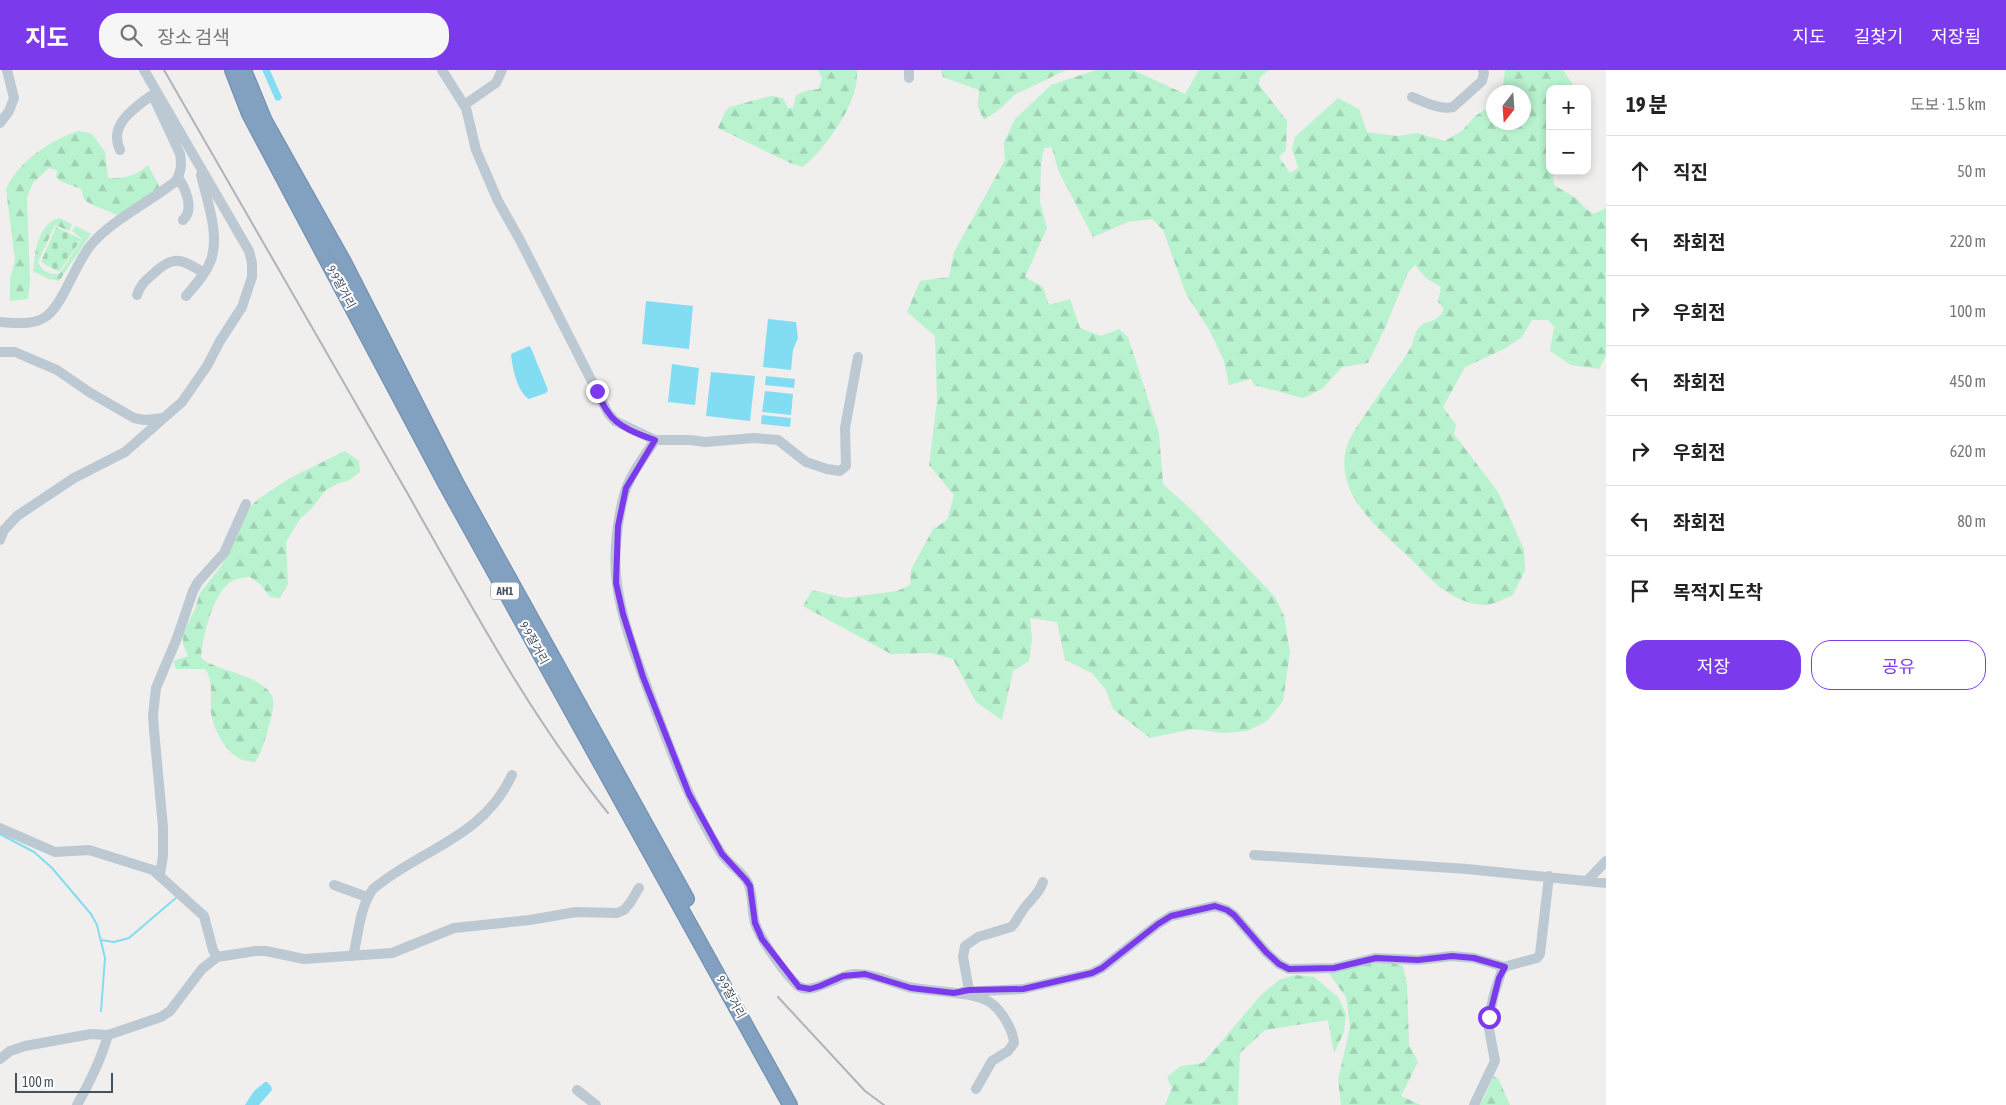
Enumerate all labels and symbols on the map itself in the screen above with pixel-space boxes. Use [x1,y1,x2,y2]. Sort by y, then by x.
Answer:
north arrow [1486,85,1531,130]
street label: 9·9절거리 [324,263,358,311]
route end [586,380,609,403]
road number: AH1 [491,582,519,600]
street label: 9·9절거리 [516,619,552,667]
street label: 9·9절거리 [713,973,749,1021]
route start [1478,1006,1501,1029]
scale bar [15,1070,112,1093]

